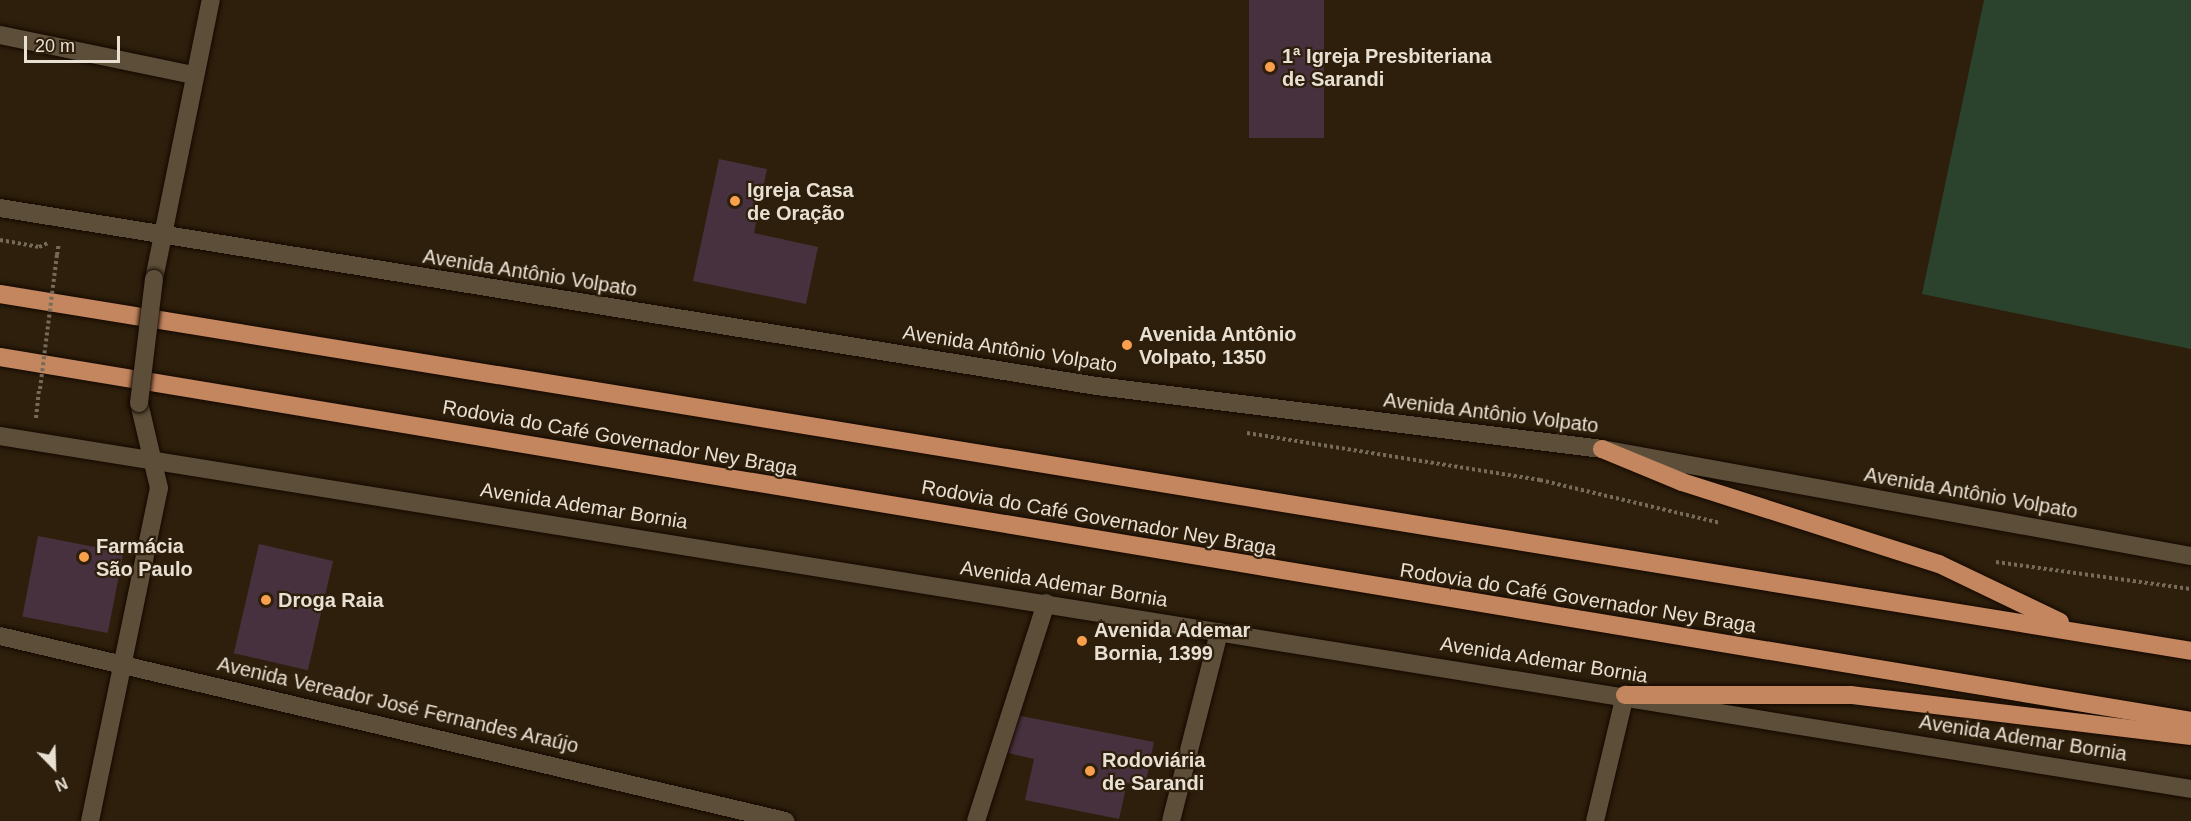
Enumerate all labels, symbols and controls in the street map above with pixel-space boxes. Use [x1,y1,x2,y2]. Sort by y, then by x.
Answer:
scale bar [27,24,123,62]
text: 20 m [35,36,75,56]
place label: 1ª Igreja Presbiteriana de Sarandi [1282,44,1492,91]
marker: 1ª Igreja Presbiteriana de Sarandi [1263,60,1277,74]
place label: Igreja Casa de Oração [747,178,854,225]
marker: Igreja Casa de Oração [728,194,742,208]
street label: Avenida Antônio Volpato [421,244,639,302]
street label: Avenida Antônio Volpato [901,320,1119,378]
place label: Avenida Antônio Volpato, 1350 [1139,322,1297,369]
marker: Avenida Antônio Volpato, 1350 [1120,338,1134,352]
street label: Avenida Antônio Volpato [1382,388,1600,438]
street label: Rodovia do Café Governador Ney Braga [441,395,799,481]
street label: Avenida Antônio Volpato [1862,462,2080,524]
street label: Rodovia do Café Governador Ney Braga [920,475,1278,561]
street label: Avenida Ademar Bornia [478,478,690,534]
place label: Farmácia São Paulo [96,534,193,581]
marker: Farmácia São Paulo [77,550,91,564]
street label: Avenida Ademar Bornia [958,556,1170,612]
street label: Rodovia do Café Governador Ney Braga [1398,558,1758,638]
place label: Droga Raia [278,588,384,612]
marker: Droga Raia [259,593,273,607]
place label: Avenida Ademar Bornia, 1399 [1094,618,1251,665]
street label: Avenida Ademar Bornia [1438,632,1650,688]
marker: Avenida Ademar Bornia, 1399 [1075,634,1089,648]
street label: Avenida Vereador José Fernandes Araújo [215,652,581,758]
street label: Avenida Ademar Bornia [1917,710,2129,766]
north arrow [24,737,84,797]
place label: Rodoviária de Sarandi [1102,748,1205,795]
marker: Rodoviária de Sarandi [1083,764,1097,778]
text: N [53,774,70,794]

